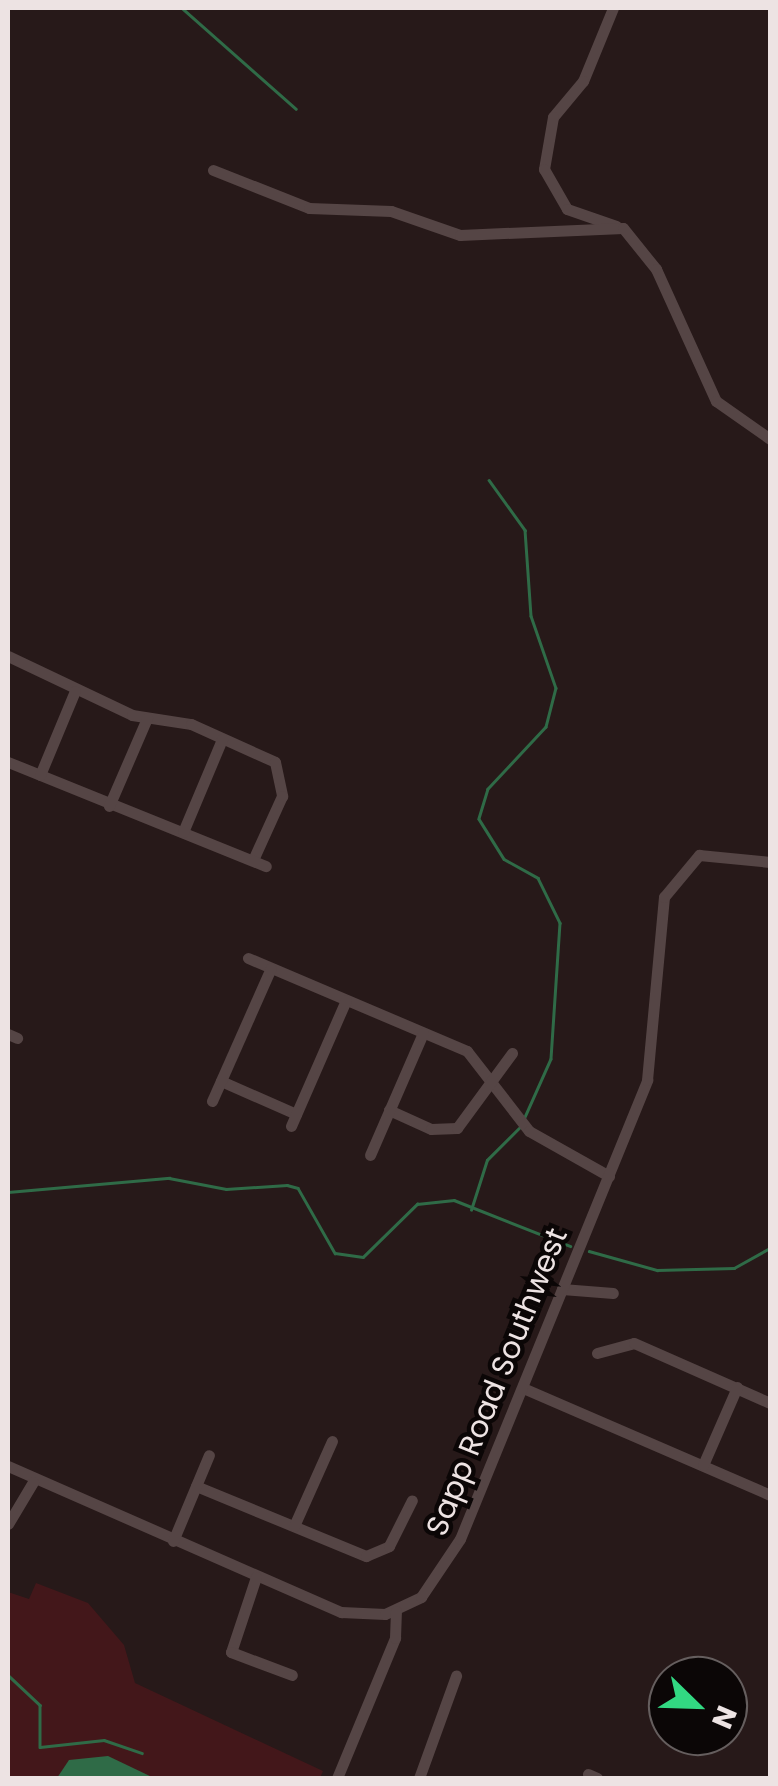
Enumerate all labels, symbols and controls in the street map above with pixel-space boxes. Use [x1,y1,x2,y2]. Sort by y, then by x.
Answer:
street label: Sapp Road Southwest [419,1223,575,1541]
north arrow [648,1656,748,1756]
text: N [702,1700,746,1734]

